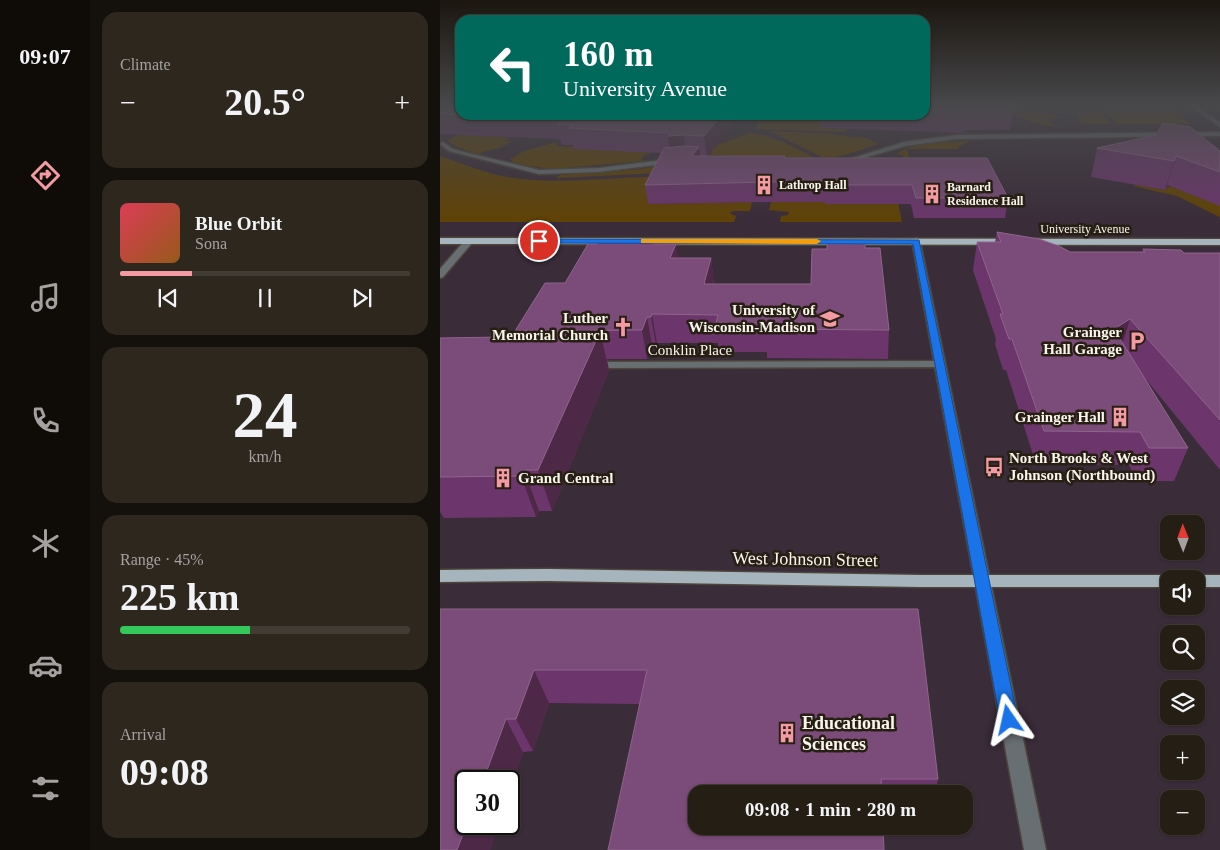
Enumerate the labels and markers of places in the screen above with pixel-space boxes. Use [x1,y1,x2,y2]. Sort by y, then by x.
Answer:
building icon: Lathrop Hall [753,174,775,196]
place label: Lathrop Hall [779,178,847,192]
place label: Barnard Residence Hall [947,180,1024,208]
building icon: Barnard Residence Hall [921,183,943,205]
pin [518,220,560,262]
place label: University of Wisconsin-Madison [689,302,816,335]
school or university icon: University of Wisconsin-Madison [819,308,841,330]
place label: Luther Memorial Church [492,310,609,343]
church icon: Luther Memorial Church [612,316,634,338]
place label: Grainger Hall Garage [1043,324,1122,357]
parking icon: Grainger Hall Garage [1126,330,1148,352]
building icon: Grainger Hall [1109,406,1131,428]
place label: Grainger Hall [1015,409,1105,425]
place label: North Brooks & West Johnson (Northbound) [1009,450,1155,484]
bus stop icon: North Brooks & West Johnson (Northbound) [983,456,1005,478]
building icon: Grand Central [492,467,514,489]
place label: Grand Central [518,470,613,486]
place label: Educational Sciences [802,713,895,754]
building icon: Educational Sciences [776,722,798,744]

